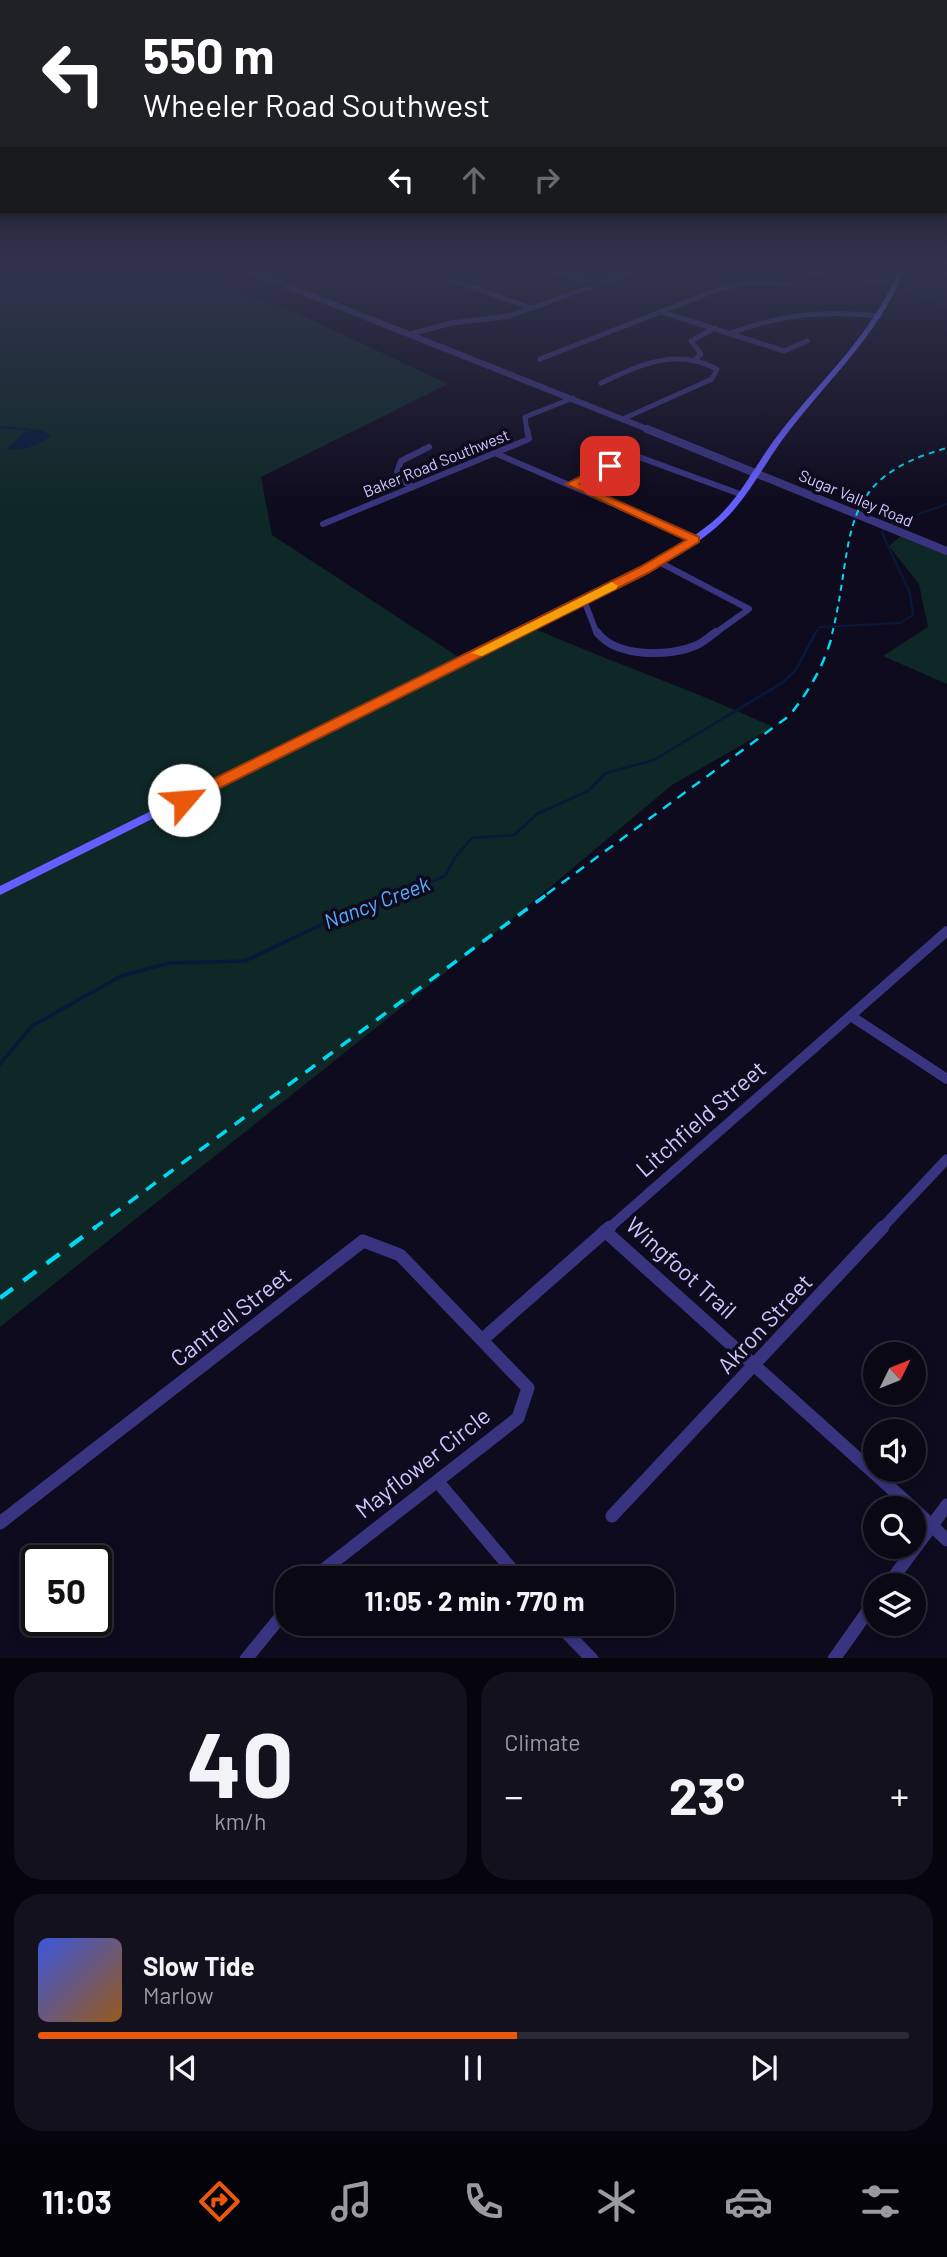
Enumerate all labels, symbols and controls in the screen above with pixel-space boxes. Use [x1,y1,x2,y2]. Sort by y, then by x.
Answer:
text: 550 m [143,25,274,84]
icon: left [28,28,119,119]
text: Wheeler Road Southwest [143,85,490,123]
icon: left [382,161,420,199]
icon: ahead [455,161,493,199]
icon: right [528,161,566,199]
street label: Baker Road Southwest [360,424,512,501]
pin [580,436,640,496]
icon: arrive [591,447,629,485]
street label: Sugar Valley Road [796,465,916,530]
position arrow [147,763,221,837]
water label: Nancy Creek [320,870,434,933]
street label: Litchfield Street [630,1054,771,1182]
street label: Wingfoot Trail [621,1210,743,1324]
street label: Cantrell Street [165,1261,296,1372]
street label: Akron Street [711,1268,818,1379]
north arrow [863,1342,926,1405]
map controls [863,1342,926,1636]
street label: Mayflower Circle [349,1401,495,1523]
button: sound [863,1419,926,1482]
button: search [863,1496,926,1559]
speed limit sign: 50 [21,1545,112,1636]
button: layers [863,1573,926,1636]
text: 11:05 · 2 min · 770 m [365,1585,584,1616]
text: 40 [187,1707,294,1816]
text: Climate [505,1728,581,1756]
text: 23° [669,1763,745,1825]
text: − [505,1772,524,1818]
text: + [890,1772,909,1818]
text: km/h [214,1807,266,1835]
text: Slow Tide [143,1950,255,1981]
text: Marlow [143,1981,214,2009]
icon: previous [164,2049,202,2087]
icon: pause [454,2049,492,2087]
icon: next [745,2049,783,2087]
icon: directions [195,2177,244,2226]
icon: music [327,2177,376,2226]
icon: phone [459,2177,508,2226]
icon: climate [592,2177,641,2226]
icon: car [724,2177,773,2226]
icon: filters [856,2177,905,2226]
text: 11:03 [42,2182,112,2220]

